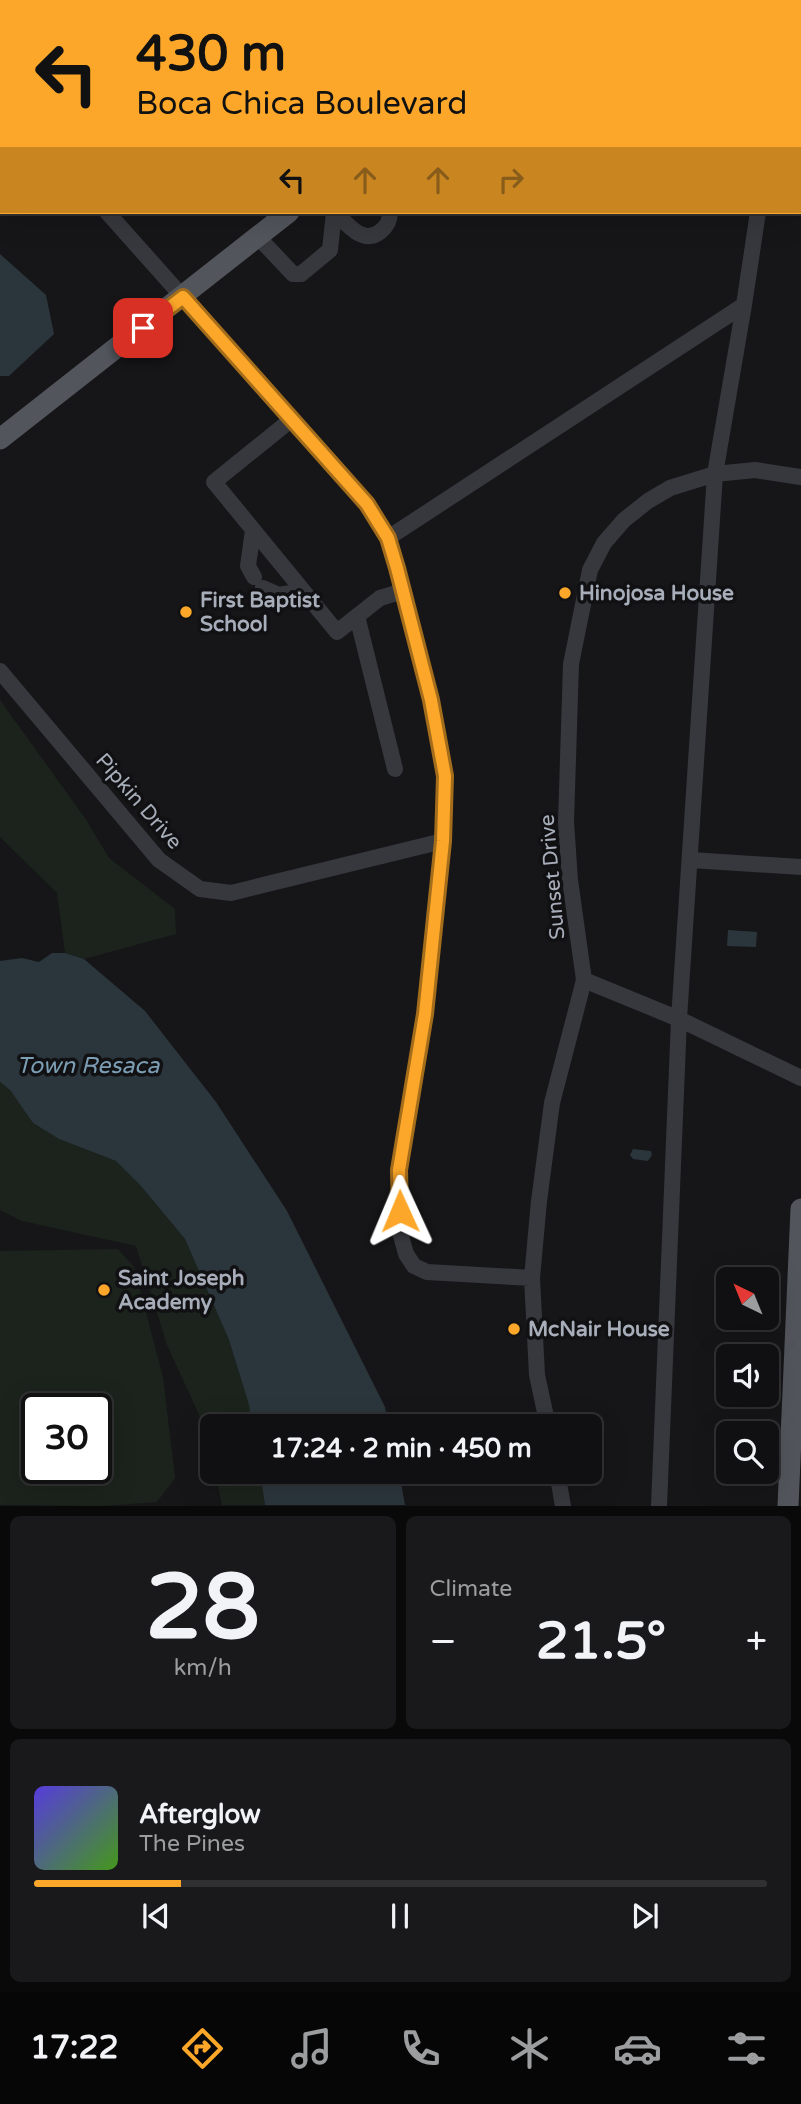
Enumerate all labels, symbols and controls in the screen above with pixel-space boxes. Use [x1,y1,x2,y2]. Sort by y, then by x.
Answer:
text: 430 m [136,25,286,84]
icon: left [21,28,112,119]
text: Boca Chica Boulevard [136,85,468,123]
icon: left [273,161,311,199]
icon: ahead [346,161,384,199]
icon: ahead [419,161,457,199]
icon: right [492,161,530,199]
pin [113,298,173,358]
icon: arrive [124,309,162,347]
place label: Hinojosa House [579,581,734,606]
marker: Hinojosa House [557,585,573,601]
place label: First Baptist School [200,588,320,637]
marker: First Baptist School [178,604,194,620]
street label: Pipkin Drive [90,748,187,855]
street label: Sunset Drive [535,813,570,941]
water label: Town Resaca [16,1052,161,1080]
position arrow [363,1174,437,1248]
place label: Saint Joseph Academy [118,1266,245,1315]
north arrow [716,1267,779,1330]
map controls [716,1267,779,1484]
marker: Saint Joseph Academy [96,1282,112,1298]
place label: McNair House [528,1317,670,1342]
marker: McNair House [506,1321,522,1337]
button: sound [716,1344,779,1407]
speed limit sign: 30 [21,1393,112,1484]
button: search [716,1421,779,1484]
text: 17:24 · 2 min · 450 m [270,1433,532,1464]
text: 28 [146,1553,260,1663]
text: Climate [430,1575,512,1603]
text: 21.5° [536,1610,666,1673]
text: − [430,1619,457,1665]
text: + [746,1619,767,1665]
text: km/h [174,1654,232,1682]
text: Afterglow [139,1799,261,1830]
text: The Pines [139,1830,245,1858]
icon: previous [137,1897,175,1935]
icon: pause [381,1897,419,1935]
icon: next [626,1897,664,1935]
icon: directions [178,2024,227,2073]
icon: music [287,2024,336,2073]
icon: phone [396,2024,445,2073]
icon: climate [505,2024,554,2073]
icon: car [613,2024,662,2073]
icon: filters [722,2024,771,2073]
text: 17:22 [30,2029,119,2067]

